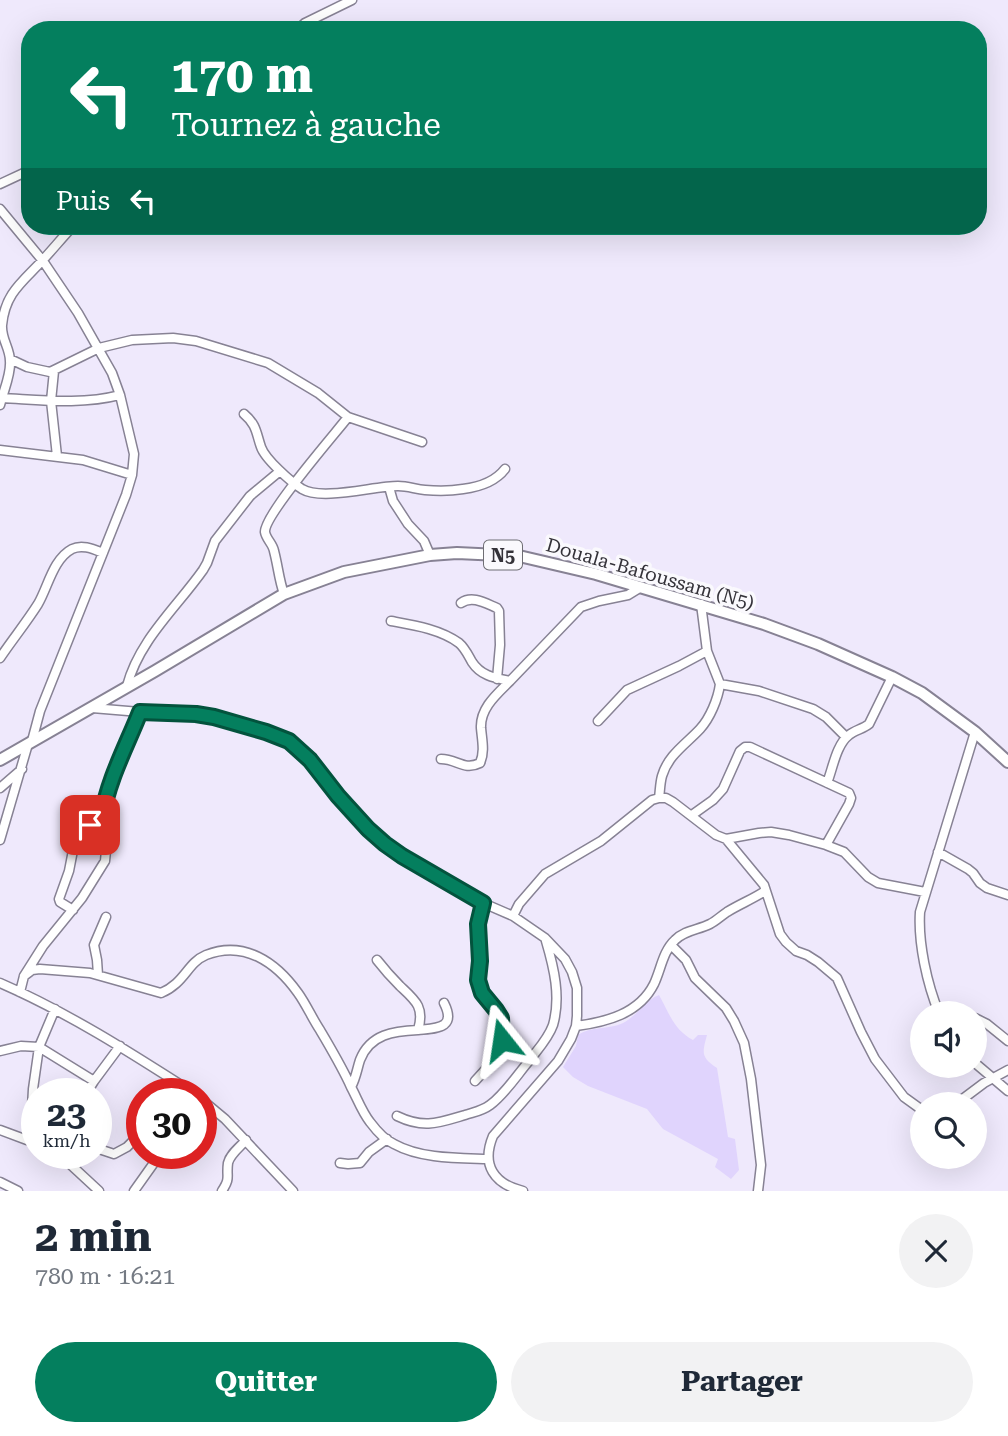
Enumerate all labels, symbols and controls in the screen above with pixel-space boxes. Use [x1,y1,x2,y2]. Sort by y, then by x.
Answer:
text: 170 m [171,47,313,104]
icon: left [56,49,147,140]
text: Tournez à gauche [171,106,441,144]
icon: left [124,182,162,220]
text: Puis [56,186,110,216]
street label: Douala-Bafoussam (N5) [543,533,757,615]
road number: N5 [484,540,522,570]
pin [60,795,120,855]
icon: arrive [71,806,109,844]
map controls [910,1001,987,1169]
button: sound [910,1001,987,1078]
position arrow [465,1003,539,1077]
speed limit sign: 30 [126,1078,217,1169]
button: search [910,1092,987,1169]
text: 23 [47,1094,86,1135]
text: km/h [42,1130,91,1151]
text: 2 min [35,1212,152,1261]
button: close [899,1214,973,1288]
text: 780 m · 16:21 [35,1263,175,1290]
button: Quitter [35,1342,497,1422]
button: Partager [511,1342,973,1422]

